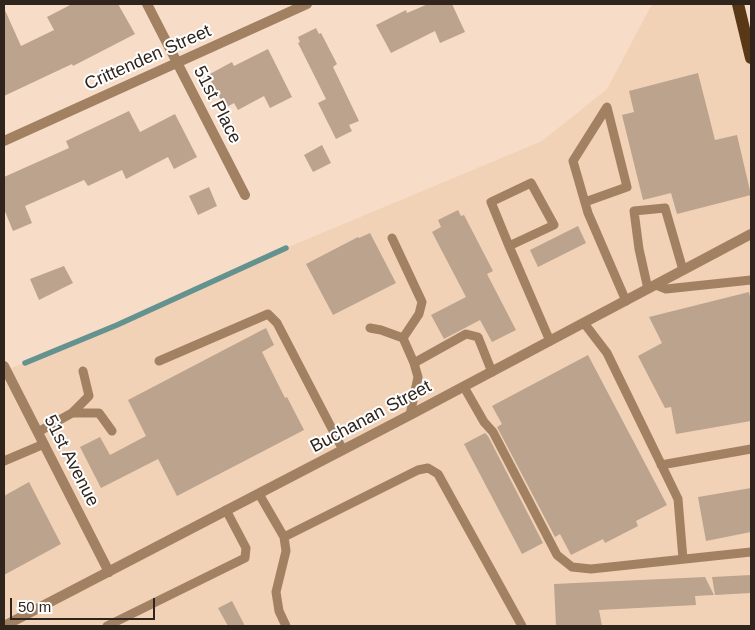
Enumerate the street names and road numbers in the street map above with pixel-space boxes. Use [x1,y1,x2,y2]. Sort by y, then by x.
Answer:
street label: Crittenden Street [81,20,215,96]
street label: 51st Place [188,63,246,147]
street label: Buchanan Street [307,376,435,458]
street label: 51st Avenue [39,412,103,510]

